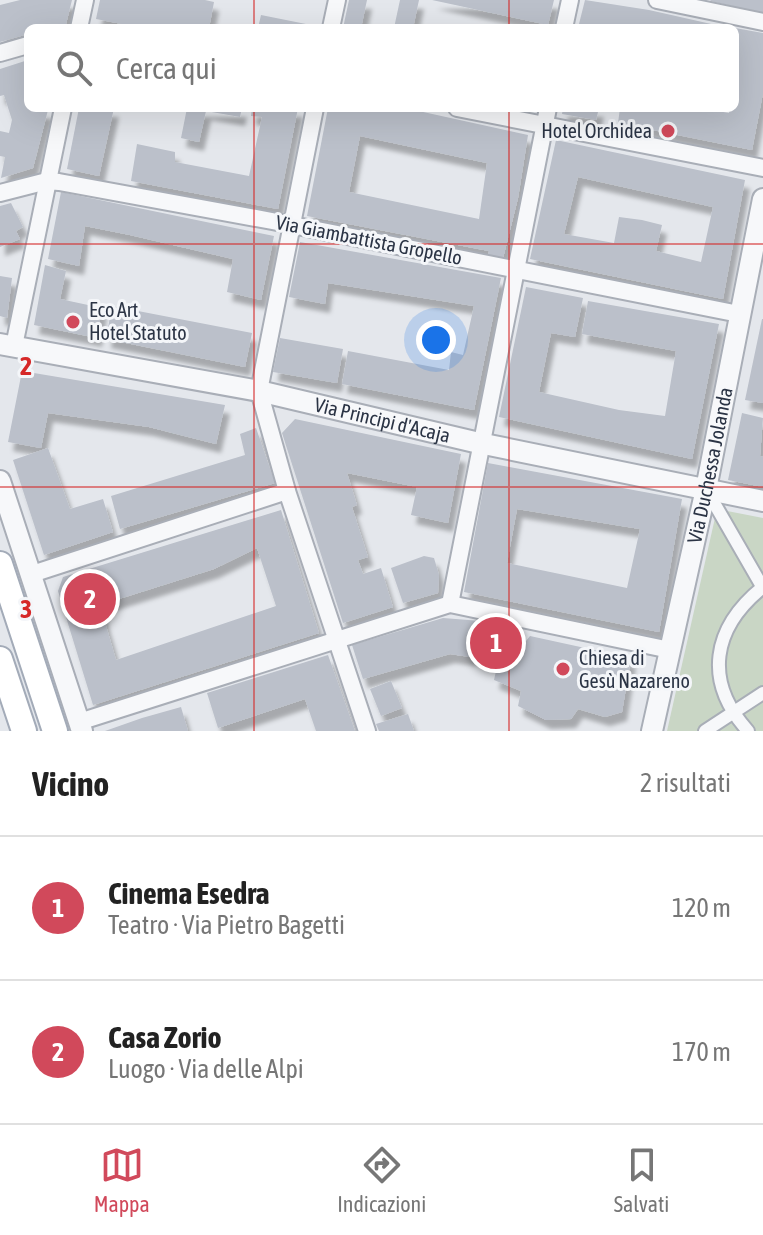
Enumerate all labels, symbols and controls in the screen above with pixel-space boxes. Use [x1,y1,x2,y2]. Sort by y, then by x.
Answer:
search box [24,24,739,112]
icon: search [52,46,96,90]
text: Cerca qui [116,51,217,85]
place label: Hotel Orchidea [541,119,652,142]
marker: Hotel Orchidea [659,122,677,140]
street label: Via Giambattista Gropello [274,210,464,269]
place label: Eco Art Hotel Statuto [89,298,187,344]
marker: Eco Art Hotel Statuto [64,313,82,331]
your location [416,320,456,360]
text: 2 [20,351,32,381]
street label: Via Duchessa Jolanda [682,385,737,545]
street label: Via Principi d'Acaja [312,393,453,447]
pin: 2 [64,569,116,629]
text: 3 [20,594,32,624]
pin: 1 [470,613,522,673]
place label: Chiesa di Gesù Nazareno [579,646,690,692]
marker: Chiesa di Gesù Nazareno [554,660,572,678]
text: Vicino [32,764,109,803]
text: 2 risultati [640,768,731,798]
text: Cinema Esedra [108,876,270,910]
text: 1 [52,893,64,923]
text: 120 m [672,893,731,923]
text: Teatro · Via Pietro Bagetti [108,910,345,940]
text: Casa Zorio [108,1020,222,1054]
text: 2 [52,1037,64,1067]
text: 170 m [672,1037,731,1067]
text: Luogo · Via delle Alpi [108,1054,304,1084]
tab: Mappa [94,1143,150,1217]
tab: Indicazioni [337,1143,426,1217]
tab: Salvati [614,1143,669,1217]

